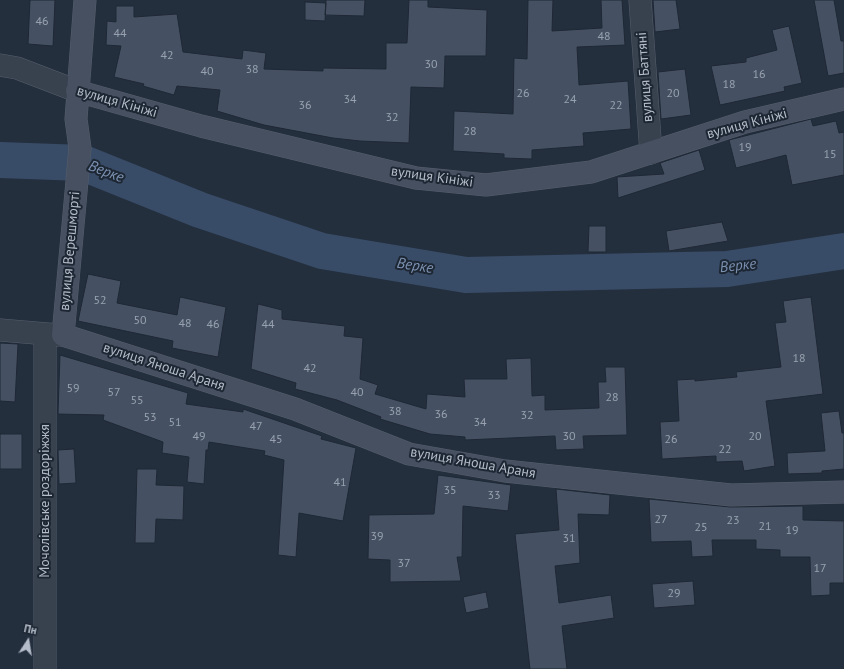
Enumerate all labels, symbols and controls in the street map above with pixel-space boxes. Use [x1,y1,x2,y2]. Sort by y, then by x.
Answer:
house number: 46 [35,15,49,29]
house number: 44 [113,27,127,41]
house number: 48 [597,30,611,44]
street label: вулиця Баттяні [633,31,657,123]
house number: 42 [160,49,174,63]
house number: 30 [424,58,438,72]
house number: 38 [245,63,259,77]
house number: 40 [200,65,214,79]
house number: 16 [752,68,766,82]
house number: 18 [722,78,736,92]
street label: вулиця Кініжі [75,83,159,121]
house number: 26 [516,87,530,101]
house number: 20 [666,87,680,101]
house number: 34 [343,93,357,107]
house number: 24 [563,93,577,107]
house number: 36 [298,99,312,113]
house number: 22 [609,99,623,113]
street label: вулиця Кініжі [705,105,789,143]
house number: 32 [385,111,399,125]
house number: 28 [463,125,477,139]
house number: 19 [738,141,752,155]
house number: 15 [823,148,837,162]
water label: Верке [86,157,126,187]
street label: вулиця Кініжі [390,163,474,191]
street label: вулиця Верешморті [56,191,84,311]
water label: Верке [396,254,434,278]
water label: Верке [719,255,757,277]
house number: 52 [93,294,107,308]
house number: 50 [133,314,147,328]
house number: 48 [178,317,192,331]
house number: 46 [206,318,220,332]
house number: 44 [261,318,275,332]
street label: вулиця Яноша Араня [101,339,227,395]
house number: 18 [792,352,806,366]
house number: 42 [303,362,317,376]
house number: 59 [66,382,80,396]
house number: 57 [107,386,121,400]
house number: 40 [350,386,364,400]
house number: 28 [605,391,619,405]
house number: 55 [130,394,144,408]
house number: 38 [388,405,402,419]
house number: 36 [434,408,448,422]
house number: 32 [520,409,534,423]
house number: 53 [143,411,157,425]
house number: 51 [168,416,182,430]
house number: 34 [473,416,487,430]
house number: 47 [249,420,263,434]
street label: Мочолівське роздоріжжя [37,424,53,578]
house number: 49 [192,430,206,444]
house number: 30 [562,430,576,444]
house number: 20 [748,430,762,444]
house number: 45 [269,433,283,447]
house number: 26 [664,433,678,447]
house number: 22 [718,443,732,457]
street label: вулиця Яноша Араня [409,444,537,482]
house number: 41 [333,476,347,490]
house number: 35 [443,484,457,498]
house number: 33 [487,489,501,503]
house number: 27 [654,513,668,527]
house number: 23 [726,514,740,528]
house number: 21 [758,520,772,534]
house number: 25 [694,521,708,535]
house number: 19 [785,524,799,538]
house number: 39 [370,530,384,544]
house number: 31 [562,532,576,546]
house number: 37 [397,557,411,571]
house number: 17 [813,562,827,576]
house number: 29 [667,587,681,601]
north arrow [8,621,48,661]
text: Пн [23,621,38,637]

